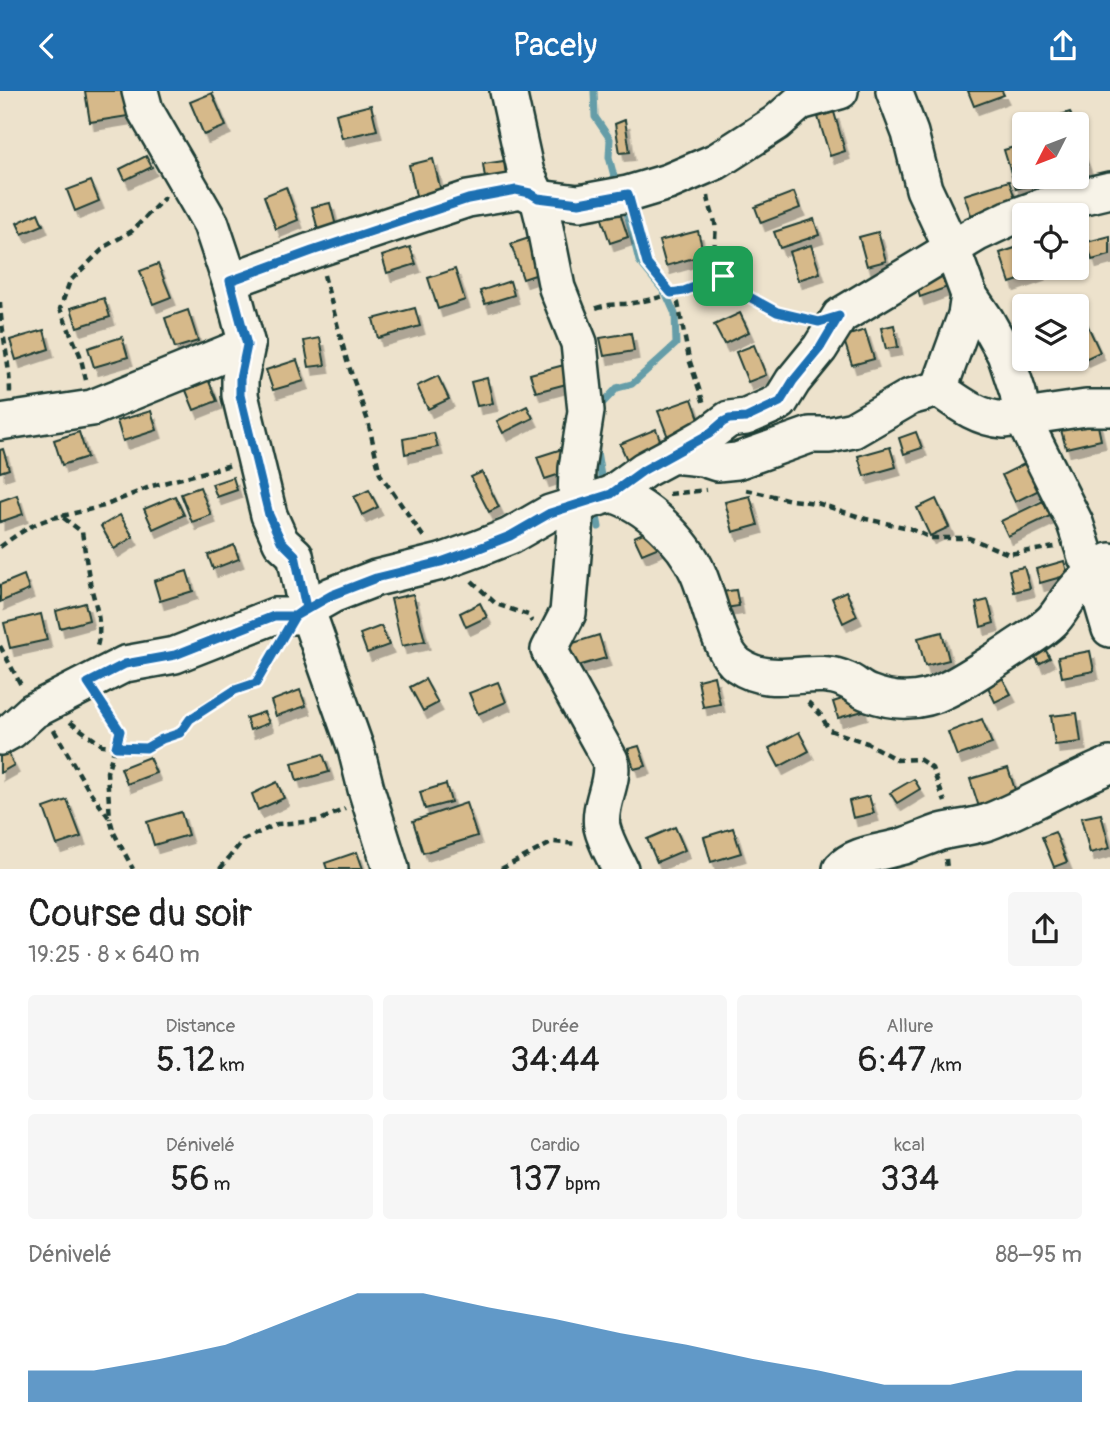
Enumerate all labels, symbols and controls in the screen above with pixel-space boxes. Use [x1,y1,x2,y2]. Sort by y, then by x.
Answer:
text: Pacely [513,26,597,66]
icon: back [28,27,66,65]
icon: share [1044,27,1082,65]
north arrow [1012,112,1088,189]
map controls [1012,112,1089,371]
button: locate [1012,203,1089,280]
pin [693,246,753,306]
icon: arrive [704,257,742,295]
button: layers [1012,294,1089,371]
text: Course du soir [28,890,252,938]
button: share [1008,892,1082,966]
text: 19:25 · 8 × 640 m [28,940,200,969]
text: Distance [166,1014,235,1038]
text: Durée [531,1014,579,1038]
text: Allure [886,1014,933,1038]
text: 5.12 [156,1038,216,1082]
text: 34:44 [510,1038,600,1082]
text: 6:47 [858,1038,926,1082]
text: km [216,1053,245,1077]
text: /km [926,1053,962,1077]
text: Dénivelé [166,1133,235,1157]
text: Cardio [530,1133,580,1157]
text: kcal [894,1133,925,1157]
text: 56 [170,1157,210,1201]
text: 137 [509,1157,561,1201]
text: 334 [880,1157,939,1201]
text: m [210,1172,231,1196]
text: bpm [561,1172,601,1196]
text: Dénivelé [28,1240,112,1269]
text: 88–95 m [996,1240,1082,1269]

